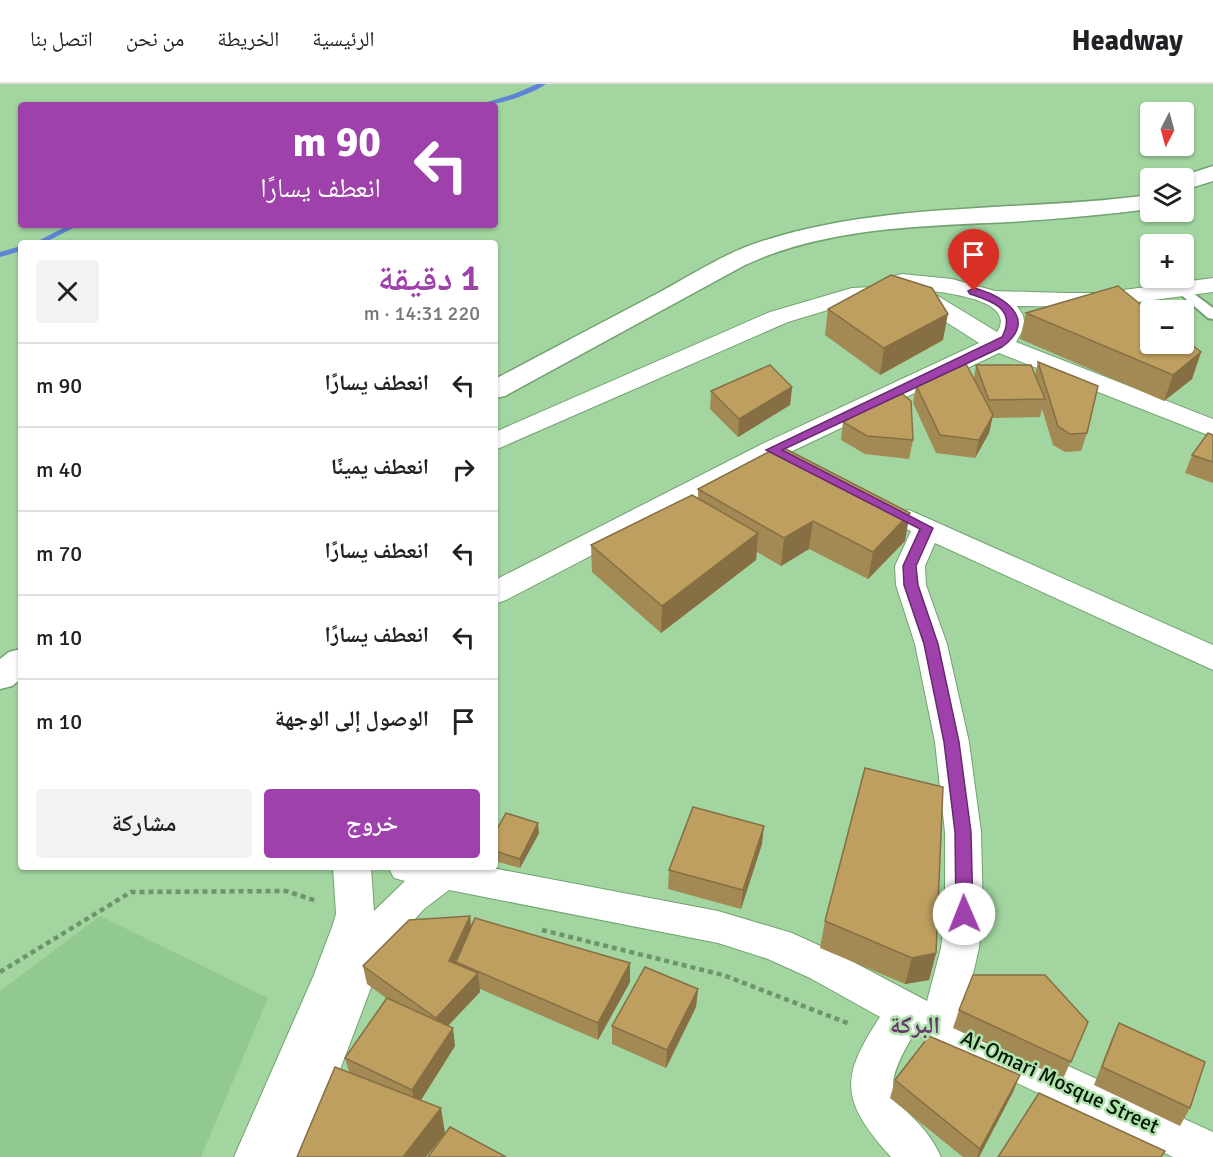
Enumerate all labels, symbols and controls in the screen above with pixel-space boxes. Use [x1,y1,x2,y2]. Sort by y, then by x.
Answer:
text: Headway [1072,24,1183,58]
text: اتصل بنا [30,26,93,52]
text: من نحن [126,26,184,52]
text: الخريطة [217,26,279,52]
text: الرئيسية [312,26,374,52]
north arrow [1140,102,1194,156]
map controls [1140,102,1194,354]
text: 90 m [292,117,381,168]
icon: left [402,126,480,204]
button: layers [1140,168,1194,222]
text: انعطف يسارًا [260,172,381,205]
pin [948,229,999,291]
button: + [1140,234,1194,288]
icon: arrive [957,238,990,271]
text: 1 دقيقة [378,256,480,301]
button: close [36,260,99,323]
button: − [1140,300,1194,354]
text: 220 m · 14:31 [364,301,480,326]
text: انعطف يسارًا [324,369,429,396]
icon: left [447,369,480,402]
text: 90 m [36,372,82,399]
text: انعطف يمينًا [331,453,429,480]
icon: right [447,453,480,486]
text: 40 m [36,456,82,483]
text: انعطف يسارًا [324,537,429,564]
icon: left [447,537,480,570]
text: 70 m [36,540,82,567]
text: انعطف يسارًا [324,621,429,648]
icon: left [447,621,480,654]
text: 10 m [36,624,82,651]
text: الوصول إلى الوجهة [275,705,429,732]
icon: arrive [447,705,480,738]
text: 10 m [36,708,82,735]
button: مشاركة [36,789,252,858]
button: خروج [264,789,480,858]
position arrow [932,882,996,946]
district label: البركة [890,1010,940,1040]
street label: AI-Omari Mosque Street [957,1025,1163,1139]

